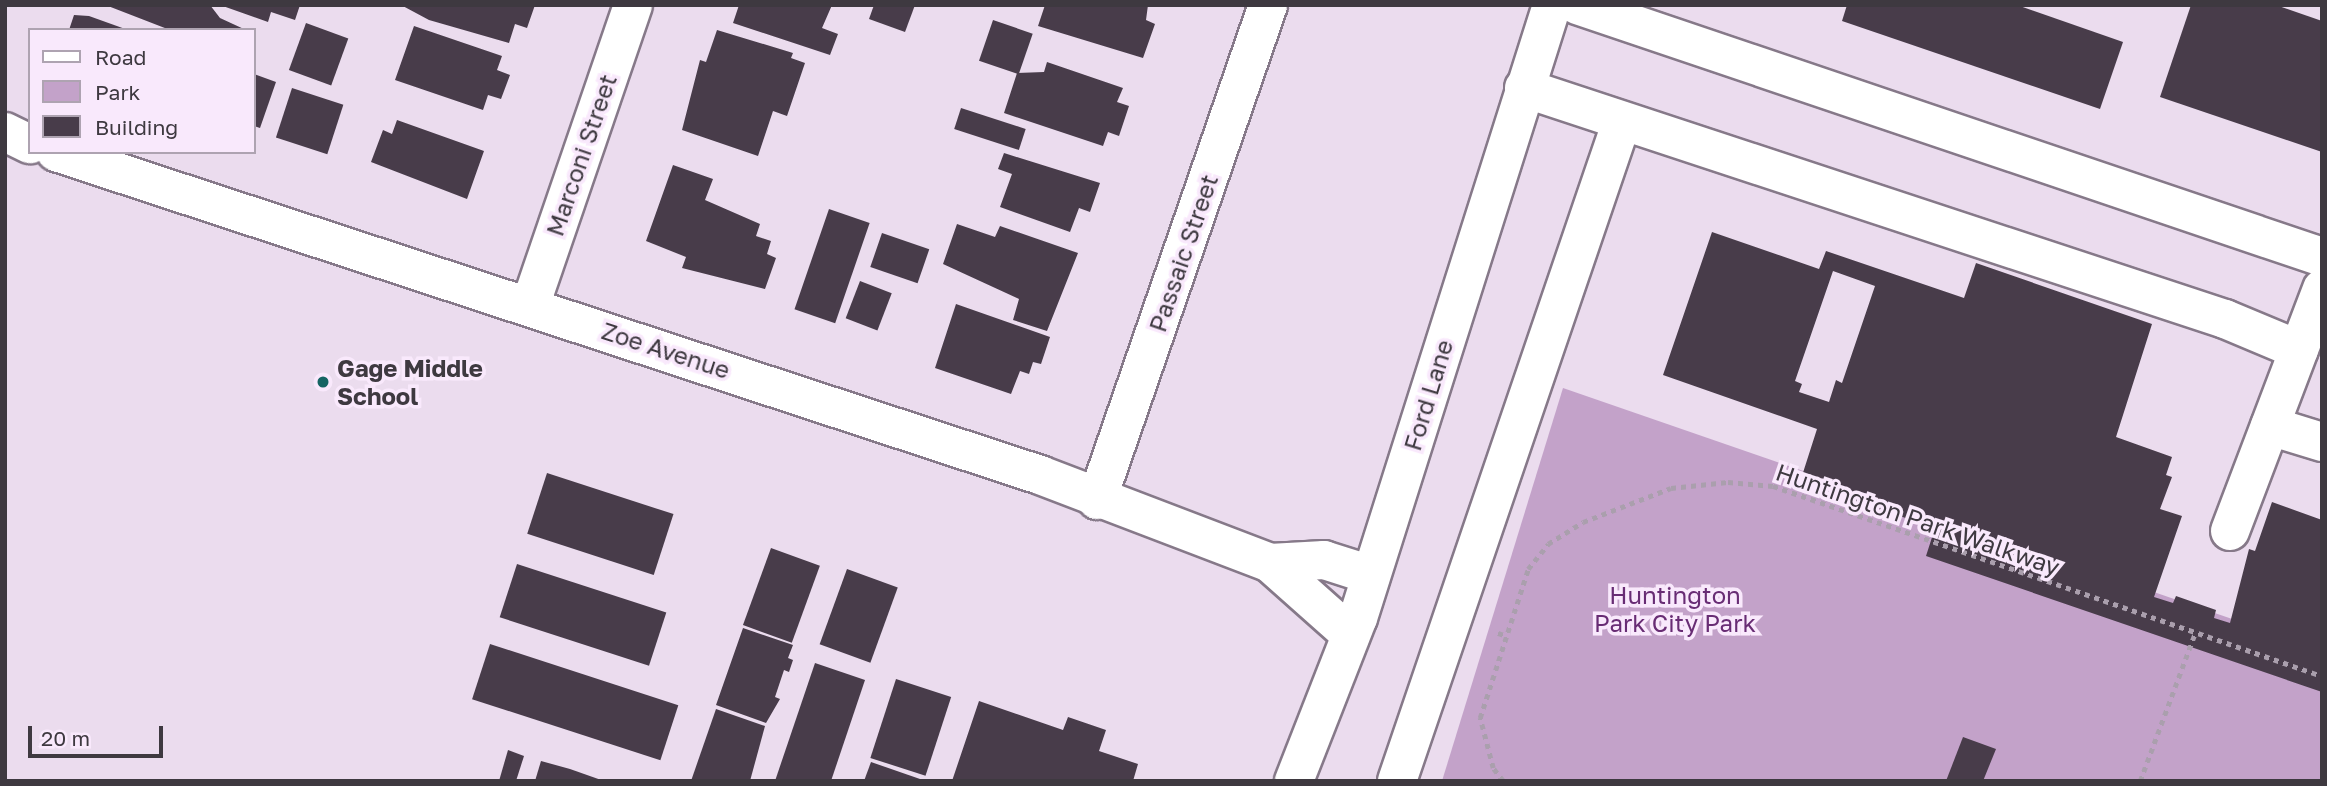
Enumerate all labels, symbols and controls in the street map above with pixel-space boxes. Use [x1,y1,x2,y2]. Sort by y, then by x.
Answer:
legend [28,28,256,154]
text: Road [95,44,146,70]
street label: Marconi Street [540,70,622,240]
text: Park [95,79,140,105]
text: Building [95,114,178,140]
street label: Passaic Street [1143,170,1223,336]
street label: Zoe Avenue [598,316,734,384]
street label: Ford Lane [1397,336,1459,454]
place label: Gage Middle School [337,354,483,410]
marker: Gage Middle School [315,374,331,390]
street label: Huntington Park Walkway [1772,457,2064,581]
park label: Huntington Park City Park [1594,581,1756,637]
scale bar [32,712,166,756]
text: 20 m [41,725,90,751]

